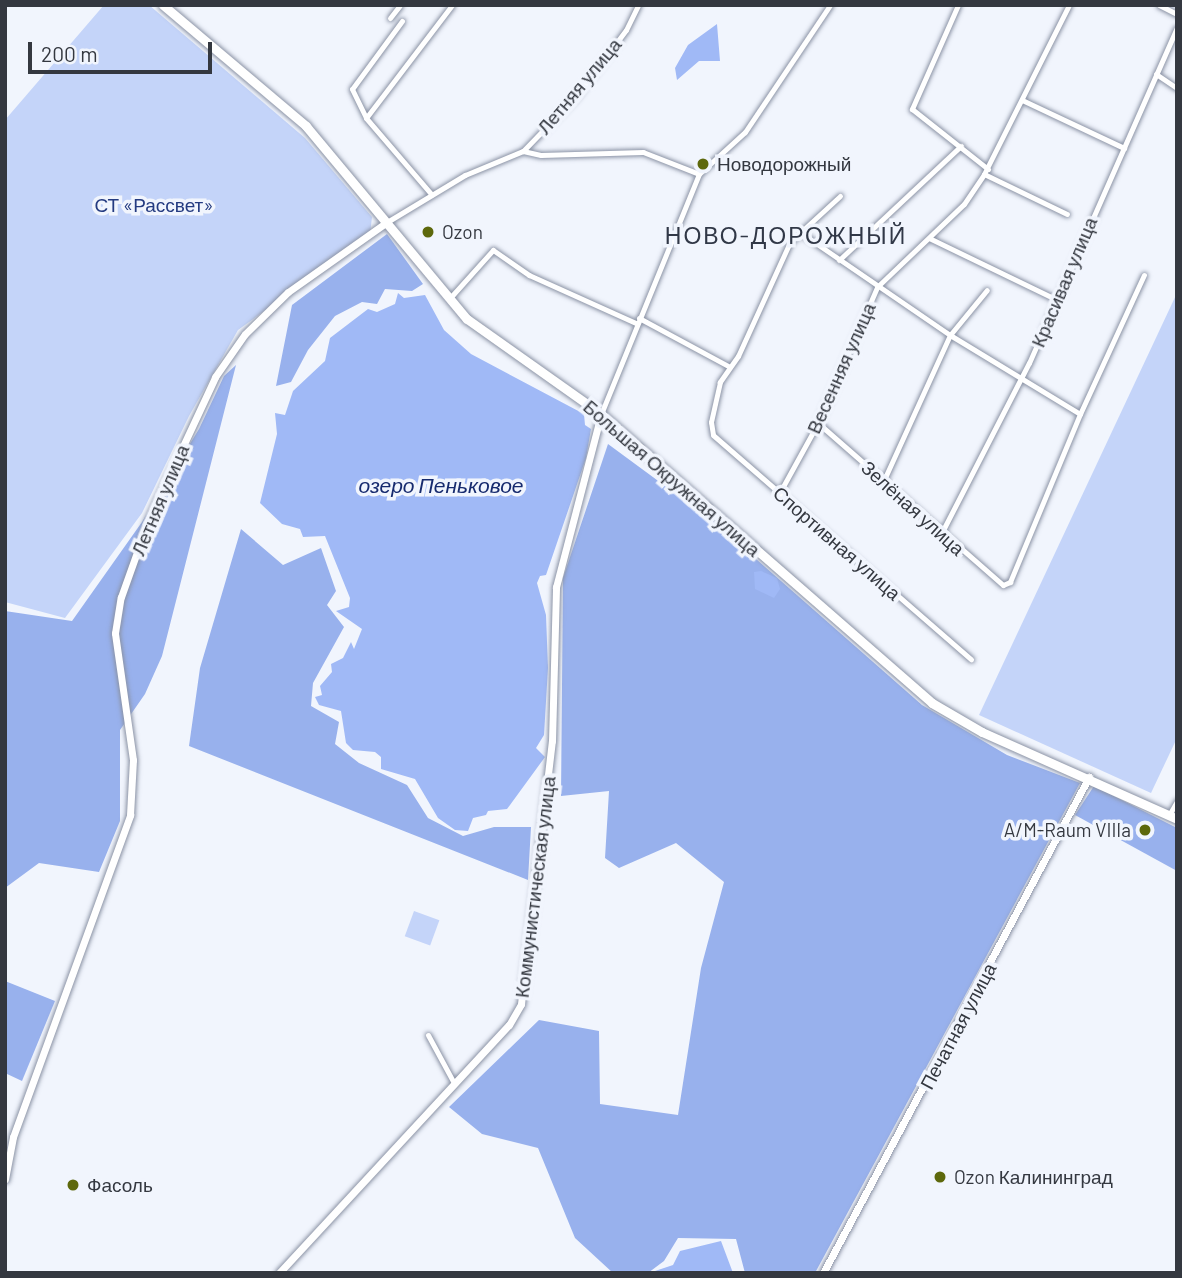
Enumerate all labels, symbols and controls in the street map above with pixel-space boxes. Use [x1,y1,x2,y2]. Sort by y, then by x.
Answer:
scale bar [32,28,215,72]
street label: Летняя улица [532,33,626,139]
text: 200 m [41,41,98,66]
place label: Новодорожный [717,153,851,175]
marker: Новодорожный [695,156,711,172]
park label: СТ «Рассвет» [94,194,214,216]
street label: Красивая улица [1026,214,1102,350]
place label: Ozon [442,221,483,243]
district label: НОВО-ДОРОЖНЫЙ [666,221,906,249]
marker: Ozon [420,224,436,240]
street label: Весенняя улица [802,299,880,437]
street label: Большая Окружная улица [579,395,765,561]
street label: Летняя улица [126,441,194,559]
street label: Зелёная улица [857,456,969,560]
water label: озеро Пеньковое [358,472,524,498]
street label: Спортивная улица [769,481,905,605]
street label: Коммунистическая улица [510,775,560,999]
place label: A/M-Raum VIIIa [1004,819,1131,841]
marker: A/M-Raum VIIIa [1137,822,1153,838]
street label: Печатная улица [915,959,1001,1093]
place label: Ozon Калининград [954,1166,1113,1188]
marker: Ozon Калининград [932,1169,948,1185]
place label: Фасоль [87,1174,153,1196]
marker: Фасоль [65,1177,81,1193]

